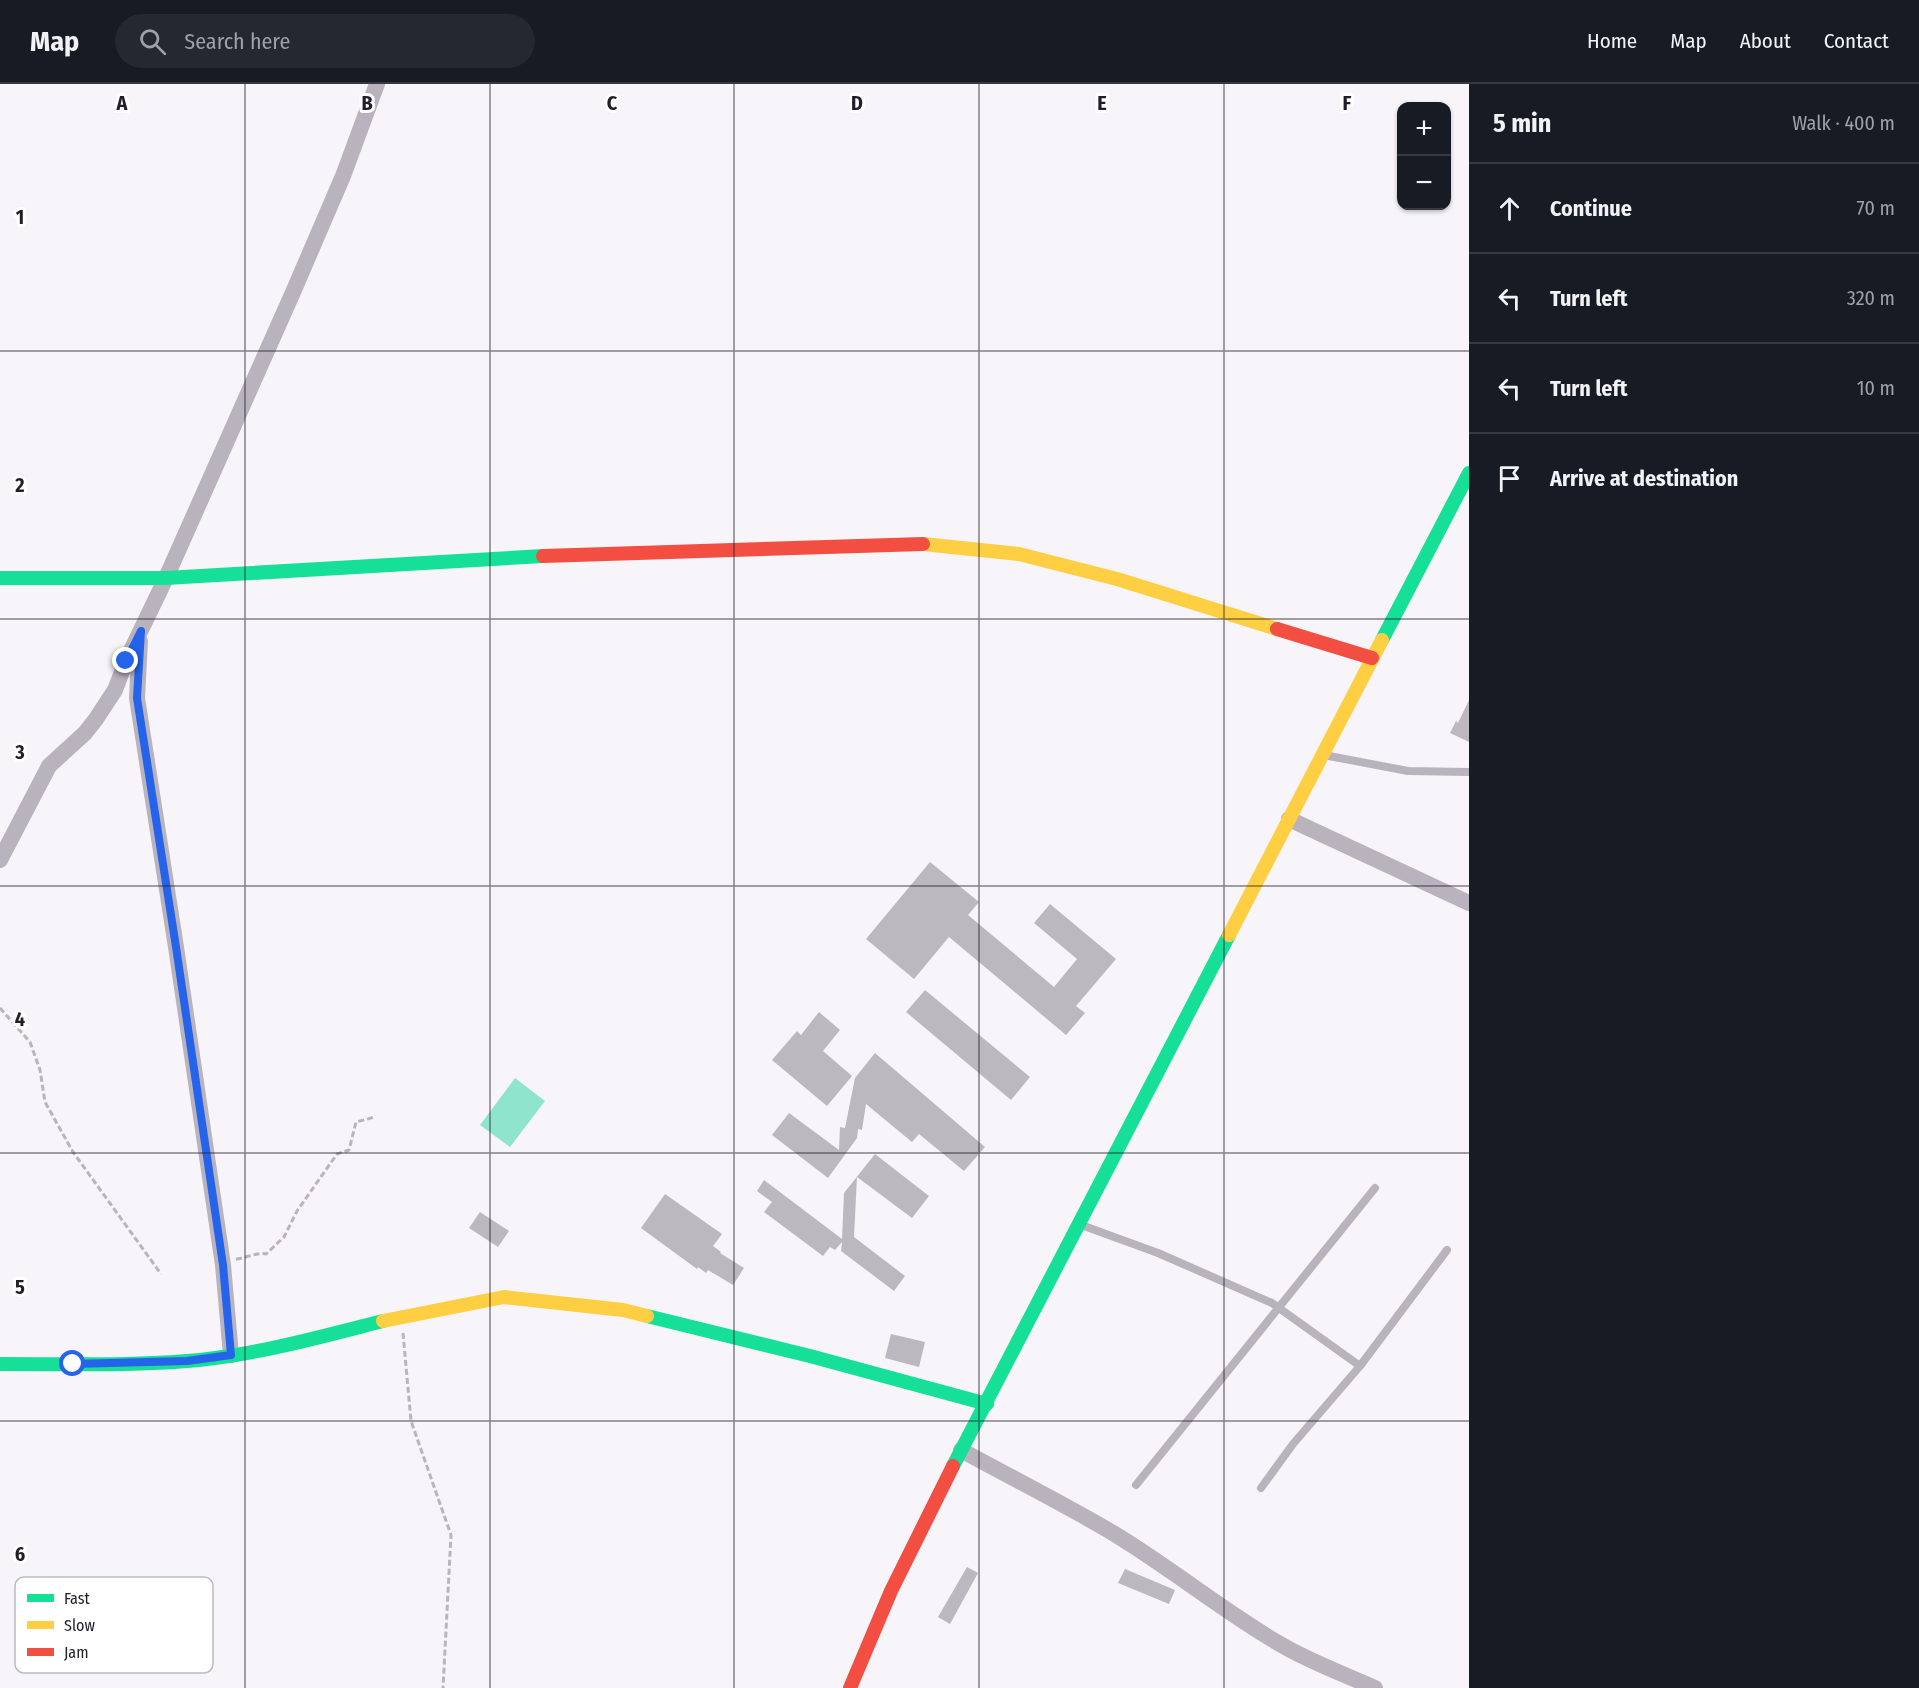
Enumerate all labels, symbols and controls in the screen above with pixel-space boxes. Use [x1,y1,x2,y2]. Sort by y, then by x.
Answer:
search box [115,14,535,68]
text: Map [30,25,79,58]
icon: search [136,25,169,58]
text: Search here [184,28,290,55]
text: Home [1587,28,1637,54]
text: Map [1670,28,1707,54]
text: About [1740,28,1791,54]
text: Contact [1824,28,1889,54]
text: A [116,91,129,115]
text: B [361,91,373,115]
text: C [607,91,618,115]
text: D [851,91,863,115]
text: E [1097,91,1107,115]
text: F [1343,91,1352,115]
map controls [1397,102,1451,210]
button: + [1397,102,1451,156]
text: 5 min [1493,108,1551,139]
text: Walk · 400 m [1792,111,1895,135]
button: − [1397,156,1451,210]
icon: ahead [1493,192,1526,225]
text: Continue [1550,195,1632,222]
text: 70 m [1857,196,1895,220]
text: 1 [16,205,24,229]
icon: left [1493,282,1526,315]
text: Turn left [1550,285,1628,312]
text: 320 m [1847,286,1895,310]
icon: left [1493,372,1526,405]
text: Turn left [1550,375,1628,402]
text: 10 m [1857,376,1895,400]
icon: arrive [1493,462,1526,495]
text: Arrive at destination [1550,465,1738,492]
text: 2 [14,473,25,497]
route end [112,647,138,673]
text: 3 [14,740,25,764]
text: 4 [15,1007,25,1031]
text: 5 [15,1275,25,1299]
route start [59,1350,85,1376]
text: 6 [15,1542,25,1566]
legend [15,1577,213,1673]
text: Fast [64,1589,91,1608]
text: Slow [64,1616,95,1635]
text: Jam [64,1643,89,1662]

